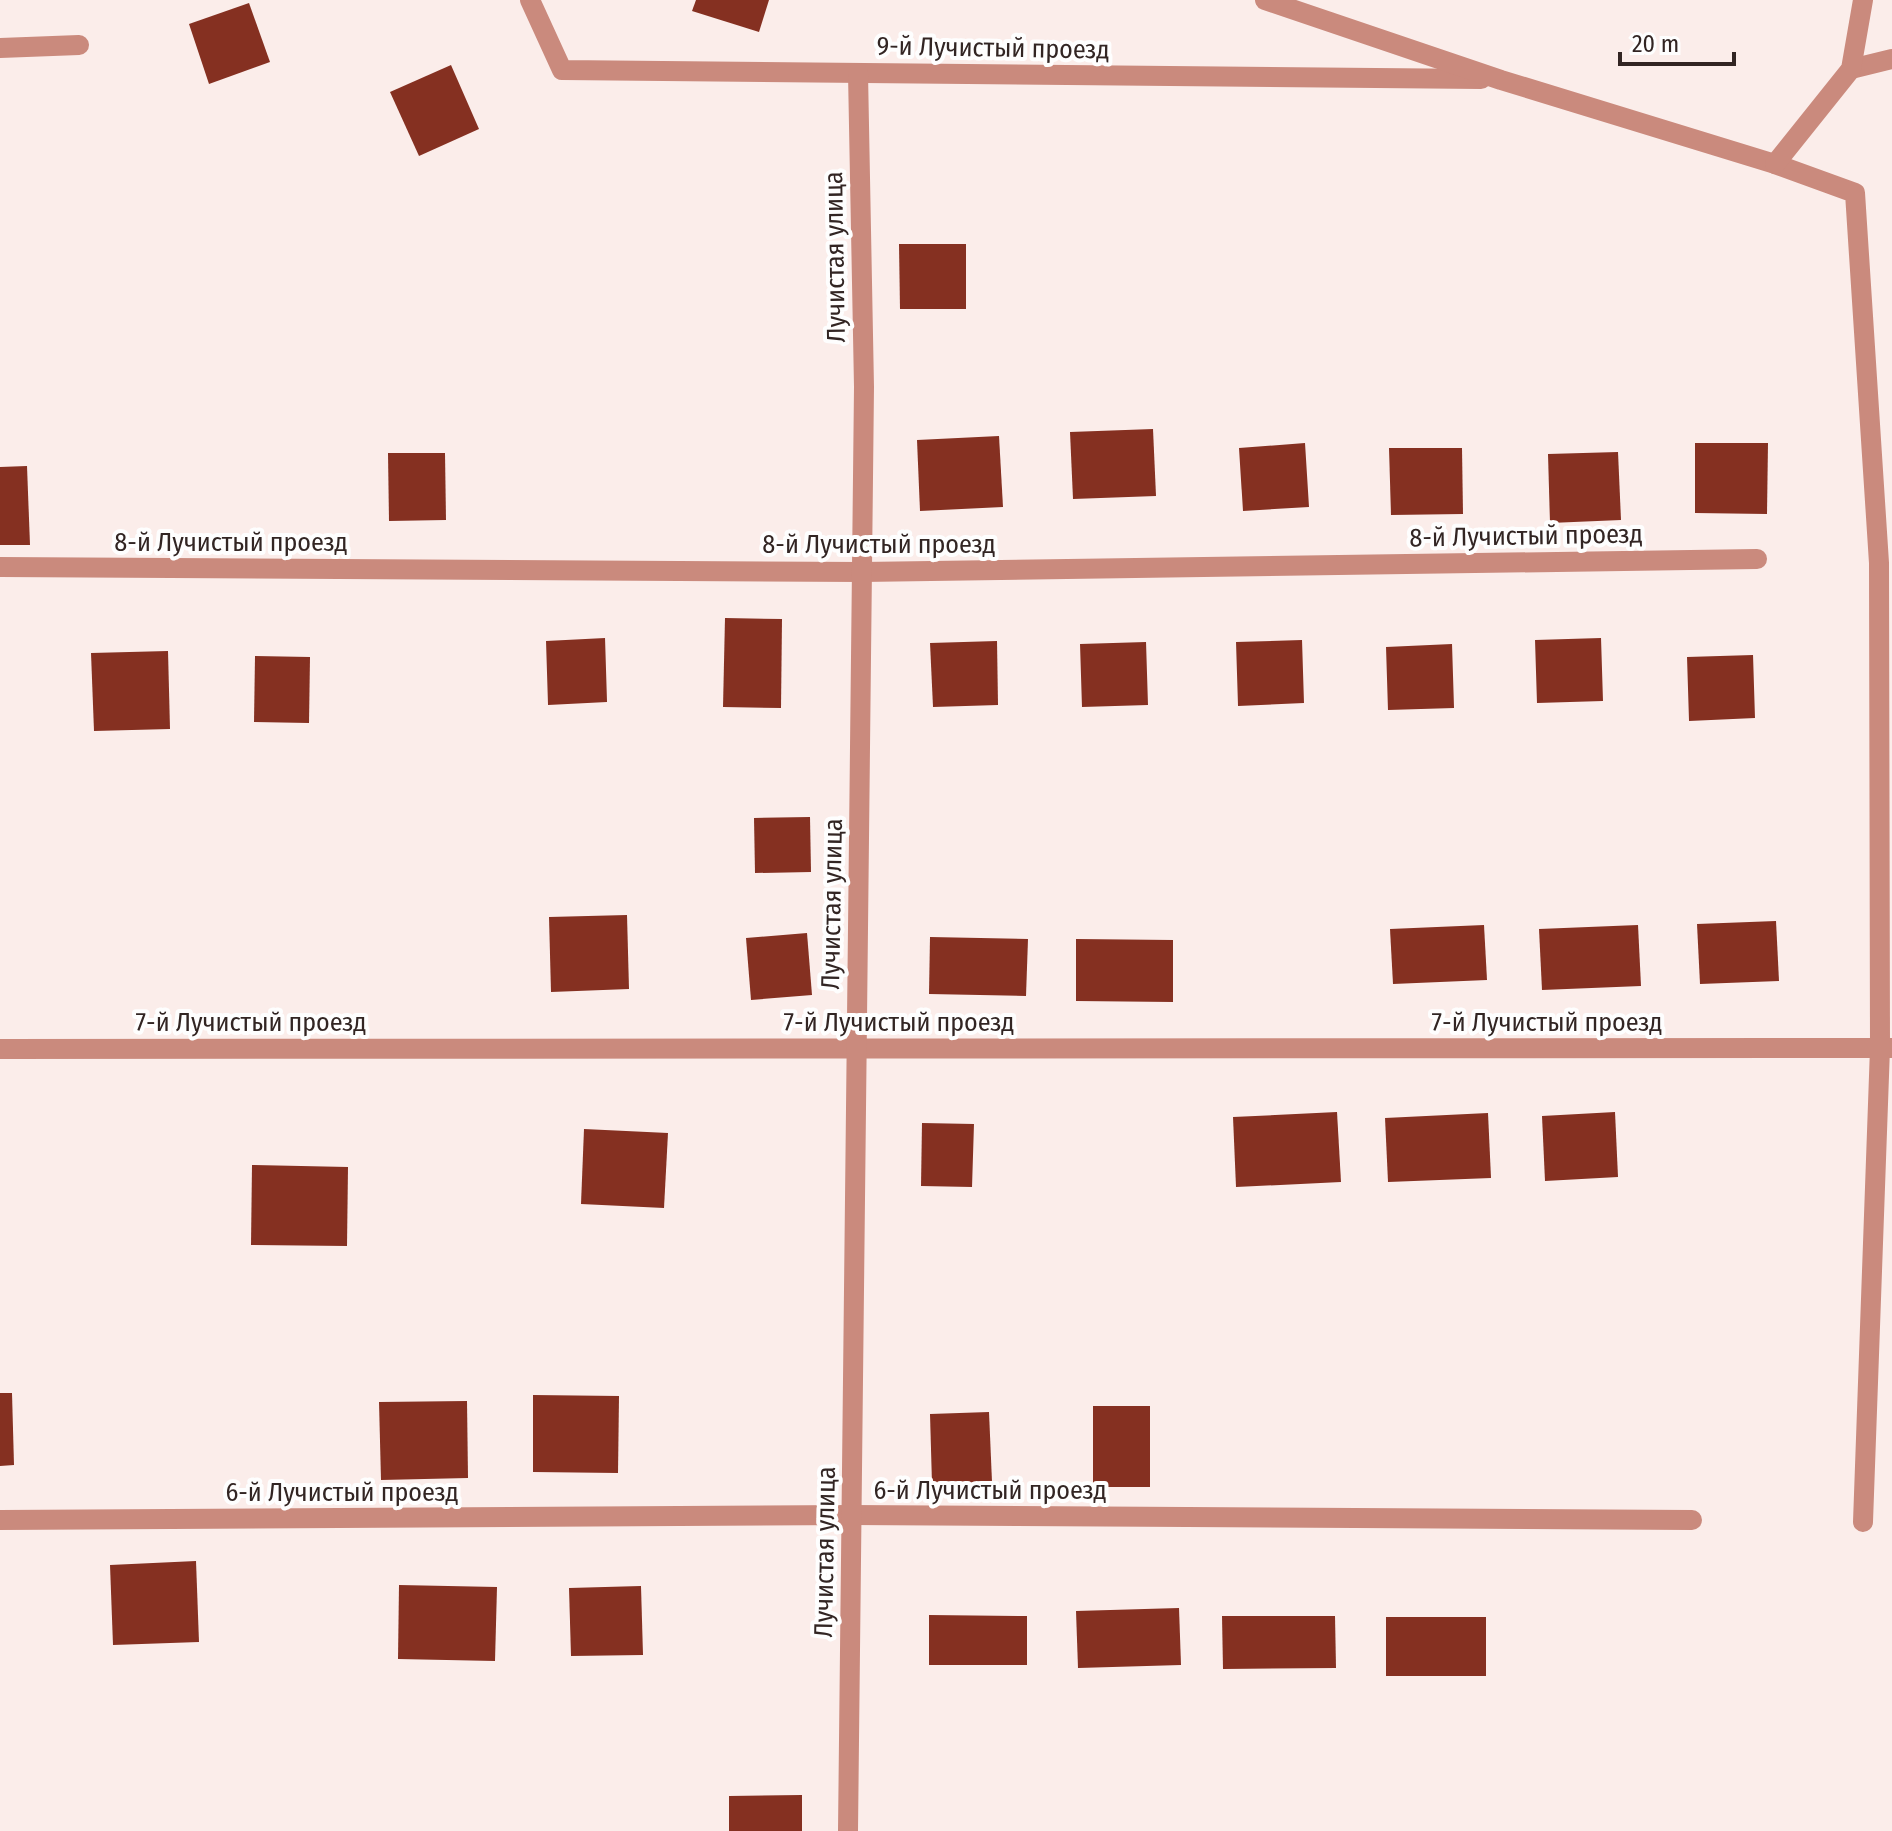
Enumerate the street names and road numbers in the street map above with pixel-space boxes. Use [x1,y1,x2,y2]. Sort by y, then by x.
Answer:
street label: 9-й Лучистый проезд [876,30,1110,66]
street label: Лучистая улица [818,171,852,343]
street label: 8-й Лучистый проезд [1409,518,1643,554]
street label: 8-й Лучистый проезд [114,527,348,558]
street label: 8-й Лучистый проезд [762,529,996,560]
street label: Лучистая улица [815,818,849,990]
street label: 7-й Лучистый проезд [136,1007,366,1038]
street label: 7-й Лучистый проезд [784,1007,1014,1038]
street label: 7-й Лучистый проезд [1432,1007,1662,1038]
street label: Лучистая улица [808,1466,842,1638]
street label: 6-й Лучистый проезд [873,1475,1107,1506]
street label: 6-й Лучистый проезд [225,1477,459,1508]

